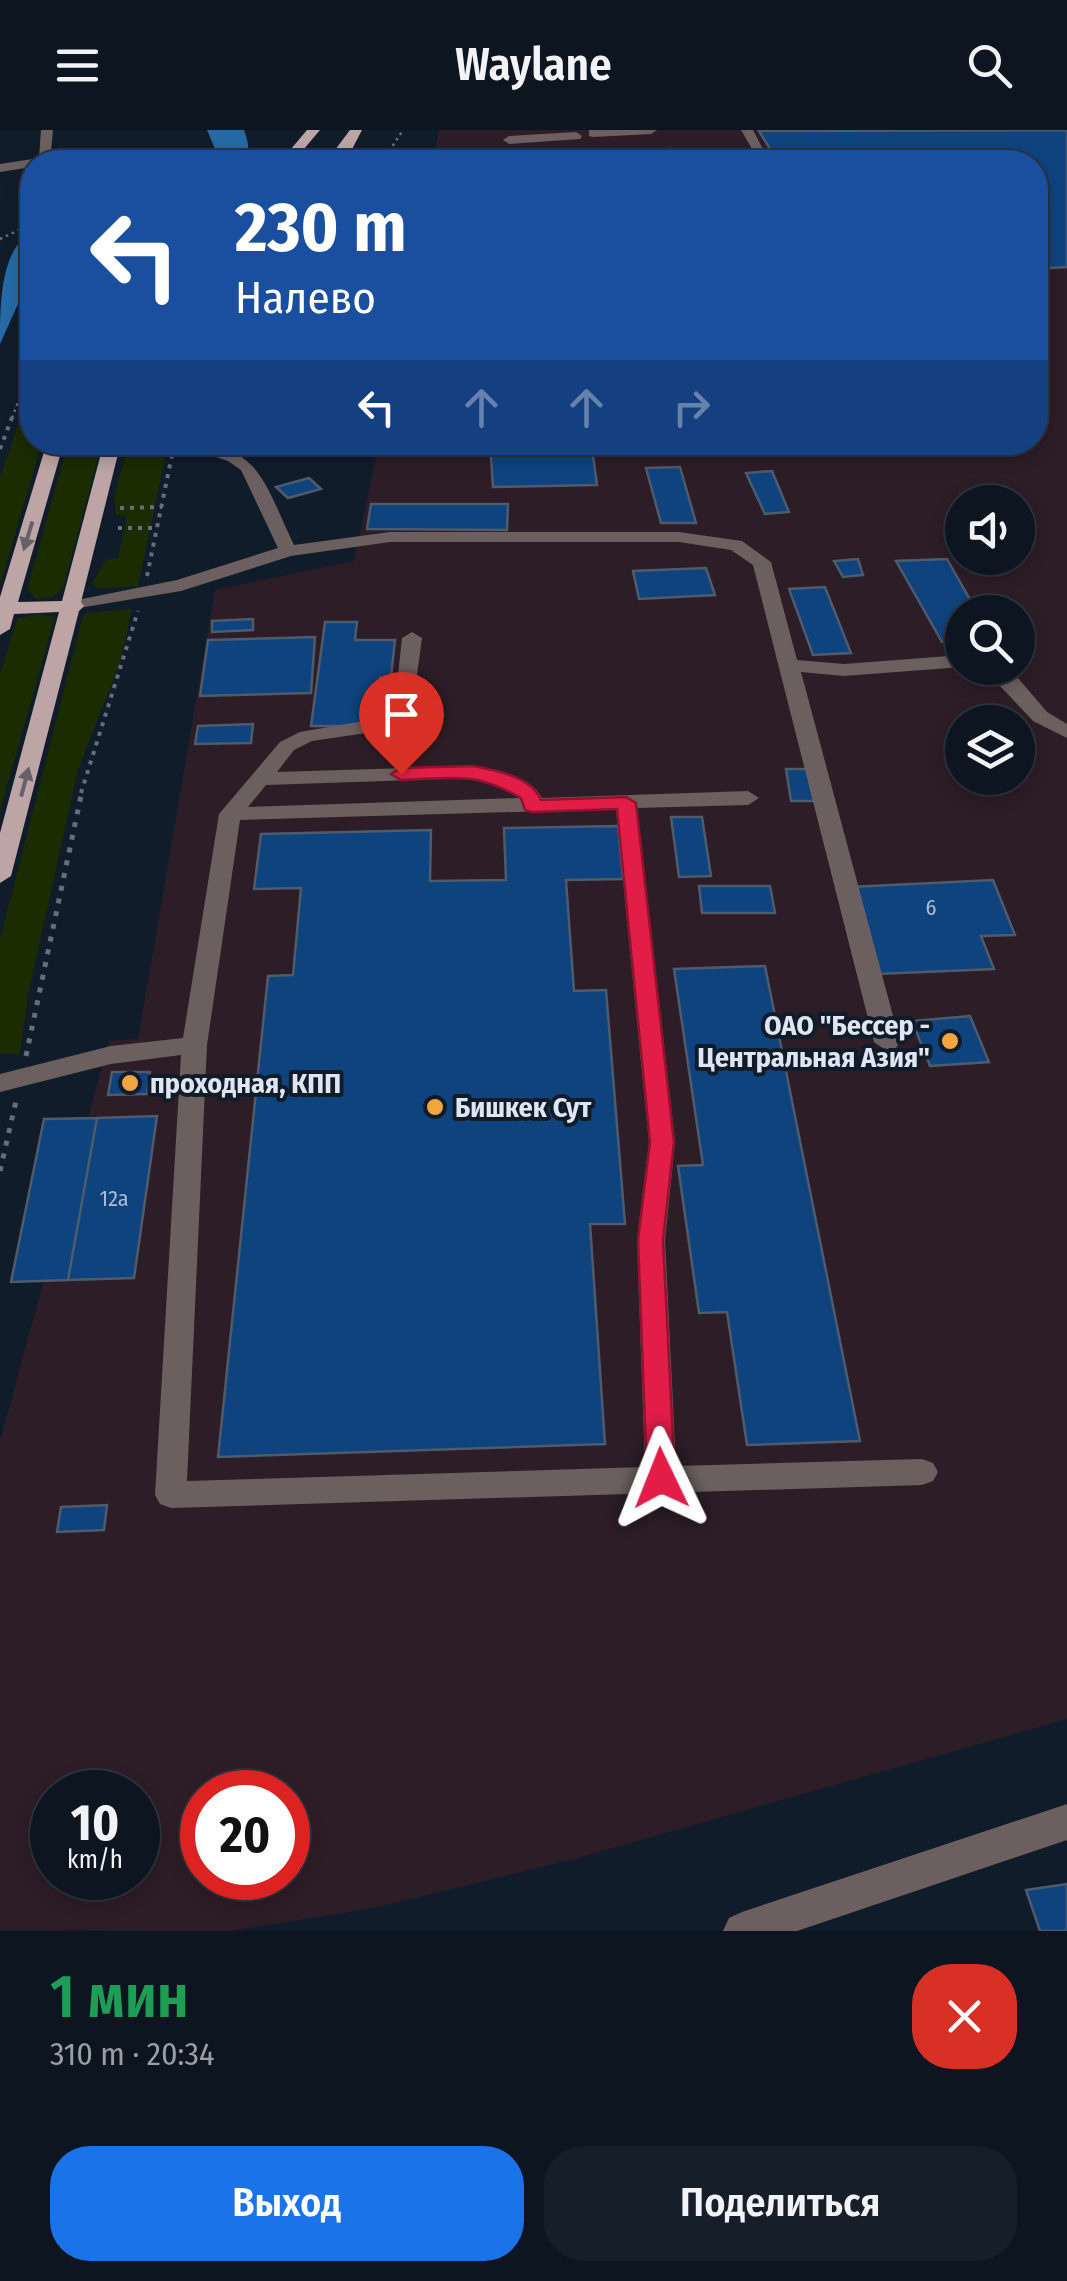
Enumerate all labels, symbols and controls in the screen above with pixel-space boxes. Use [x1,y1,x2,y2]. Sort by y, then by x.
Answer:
icon: menu [50,38,105,93]
text: Waylane [455,38,612,92]
icon: search [962,38,1017,93]
text: 230 m [235,186,407,270]
icon: left [70,190,200,320]
text: Налево [235,271,376,325]
icon: left [349,380,404,435]
icon: ahead [454,380,509,435]
icon: ahead [559,380,614,435]
icon: right [664,380,719,435]
map controls [945,485,1035,795]
button: sound [945,485,1035,575]
one-way arrow [20,521,35,552]
button: search [945,595,1035,685]
pin [359,672,444,775]
icon: arrive [374,687,429,742]
button: layers [945,705,1035,795]
one-way arrow [18,766,34,797]
house number: 6 [926,894,937,921]
place label: ОАО "Бессер - Центральная Азия" [697,1009,930,1074]
marker: ОАО "Бессер - Центральная Азия" [939,1030,961,1052]
place label: проходная, КПП [150,1067,341,1100]
marker: проходная, КПП [119,1072,141,1094]
place label: Бишкек Сут [455,1091,592,1124]
marker: Бишкек Сут [424,1096,446,1118]
house number: 12а [100,1185,128,1212]
position arrow [609,1426,713,1530]
speed limit sign: 20 [180,1770,310,1900]
text: 10 [71,1793,119,1853]
text: km/h [67,1845,123,1875]
text: 1 мин [50,1961,189,2033]
button: close [912,1964,1017,2069]
text: 310 m · 20:34 [50,2035,214,2073]
button: Выход [50,2146,524,2261]
button: Поделиться [544,2146,1017,2261]

